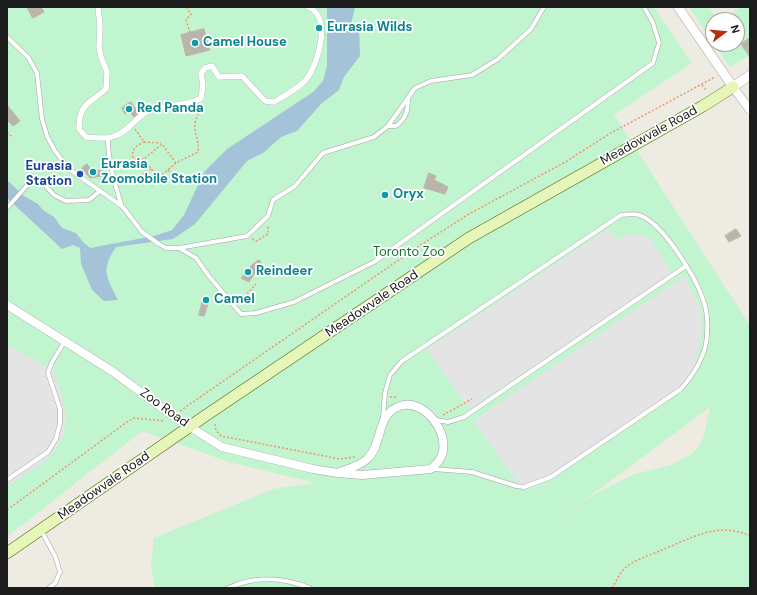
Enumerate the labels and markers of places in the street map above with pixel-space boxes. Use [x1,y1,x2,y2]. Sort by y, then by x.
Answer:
place label: Eurasia Wilds [327,20,412,36]
marker: Eurasia Wilds [314,23,324,33]
place label: Camel House [203,35,287,51]
marker: Camel House [190,38,200,48]
place label: Red Panda [137,101,204,117]
marker: Red Panda [124,104,134,114]
place label: Eurasia Zoomobile Station [101,157,217,188]
place label: Eurasia Station [25,159,72,190]
marker: Eurasia Zoomobile Station [88,167,98,177]
marker: Eurasia Station [75,169,85,179]
place label: Oryx [393,187,424,203]
marker: Oryx [380,190,390,200]
place label: Reindeer [256,264,313,280]
marker: Reindeer [243,267,253,277]
place label: Camel [214,292,255,308]
marker: Camel [201,295,211,305]

